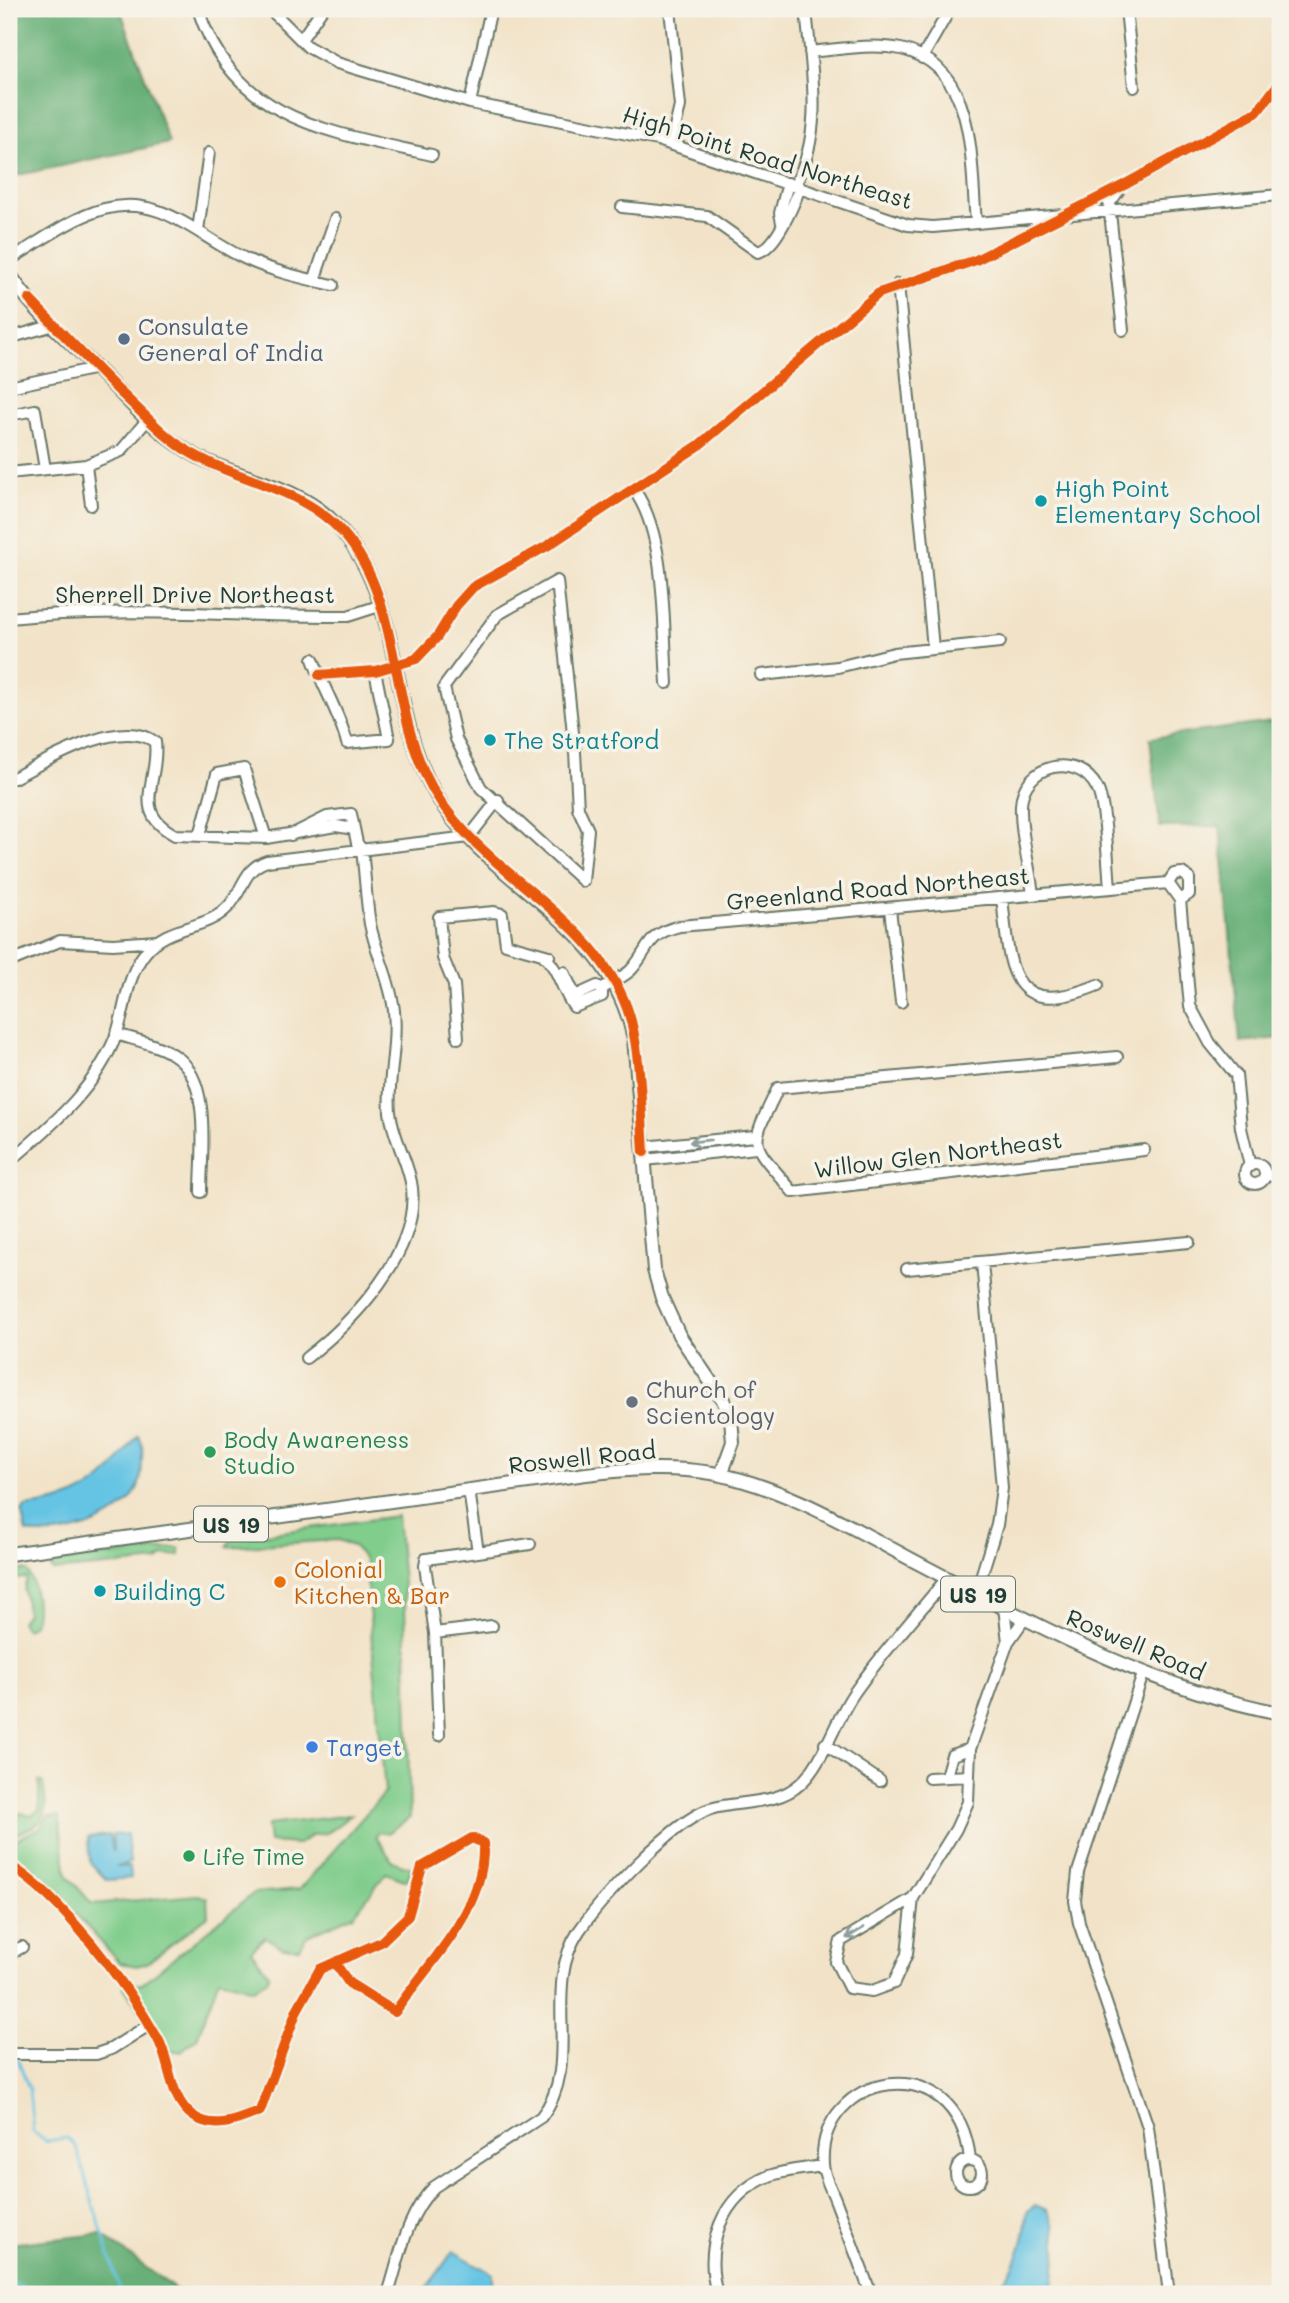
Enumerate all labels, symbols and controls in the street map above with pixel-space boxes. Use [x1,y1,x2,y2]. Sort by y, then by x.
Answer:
street label: High Point Road Northeast [619,99,917,215]
place label: Consulate General of India [138,311,324,367]
marker: Consulate General of India [116,331,132,347]
place label: High Point Elementary School [1055,473,1261,529]
marker: High Point Elementary School [1033,493,1049,509]
street label: Sherrell Drive Northeast [55,579,335,609]
place label: The Stratford [504,725,659,755]
marker: The Stratford [482,732,498,748]
street label: Greenland Road Northeast [725,860,1031,916]
street label: Willow Glen Northeast [812,1124,1064,1184]
one-way arrow [689,1134,711,1147]
place label: Church of Scientology [646,1374,775,1430]
marker: Church of Scientology [624,1394,640,1410]
place label: Body Awareness Studio [224,1424,409,1480]
street label: Roswell Road [507,1434,657,1480]
marker: Body Awareness Studio [202,1444,218,1460]
road number: US 19 [194,1506,268,1542]
place label: Colonial Kitchen & Bar [294,1554,450,1610]
marker: Colonial Kitchen & Bar [272,1574,288,1590]
place label: Building C [114,1576,225,1606]
road number: US 19 [941,1576,1015,1612]
marker: Building C [92,1583,108,1599]
street label: Roswell Road [1062,1601,1210,1687]
place label: Target [326,1732,402,1762]
marker: Target [304,1739,320,1755]
place label: Life Time [203,1841,305,1871]
marker: Life Time [181,1848,197,1864]
one-way arrow [845,1926,865,1940]

